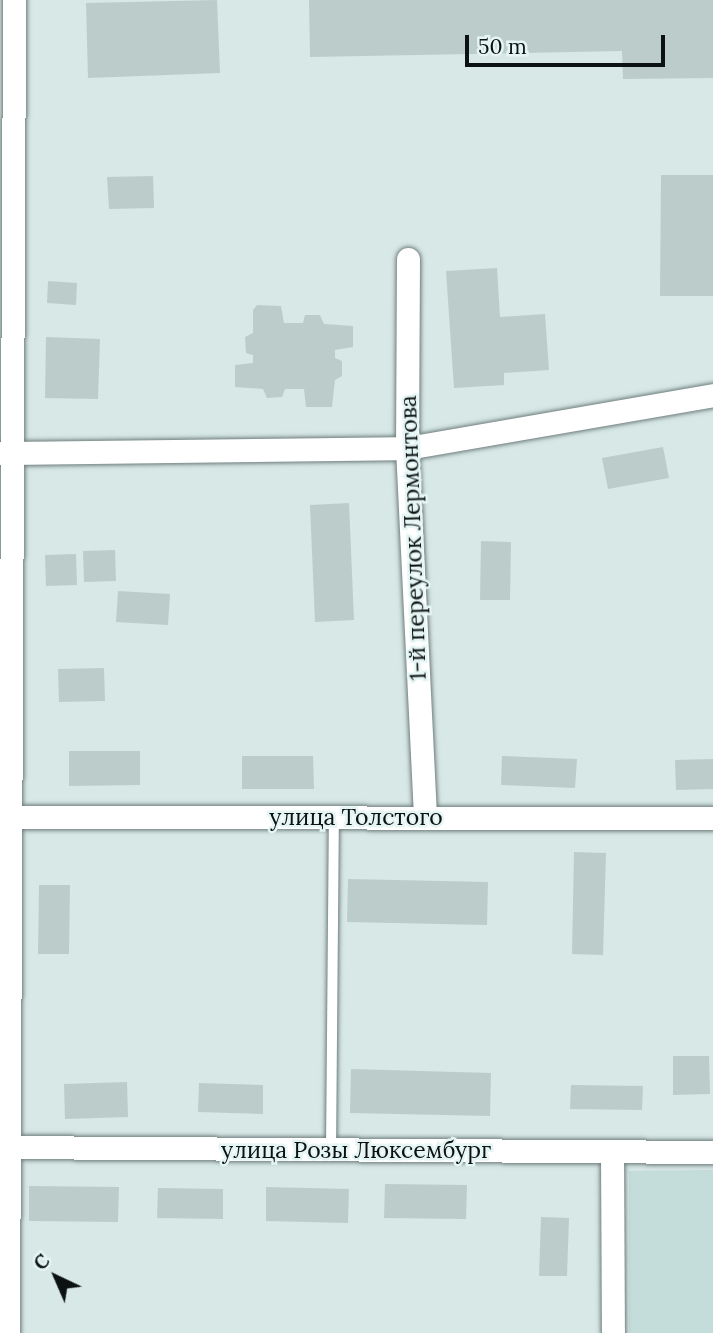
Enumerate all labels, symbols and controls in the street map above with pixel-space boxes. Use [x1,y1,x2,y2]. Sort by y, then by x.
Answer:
scale bar [468,21,668,65]
text: 50 m [478,33,527,60]
street label: 1-й переулок Лермонтова [394,395,432,681]
street label: улица Толстого [269,803,443,831]
street label: улица Розы Люксембург [221,1136,491,1164]
north arrow [21,1242,91,1312]
text: С [28,1249,54,1275]

